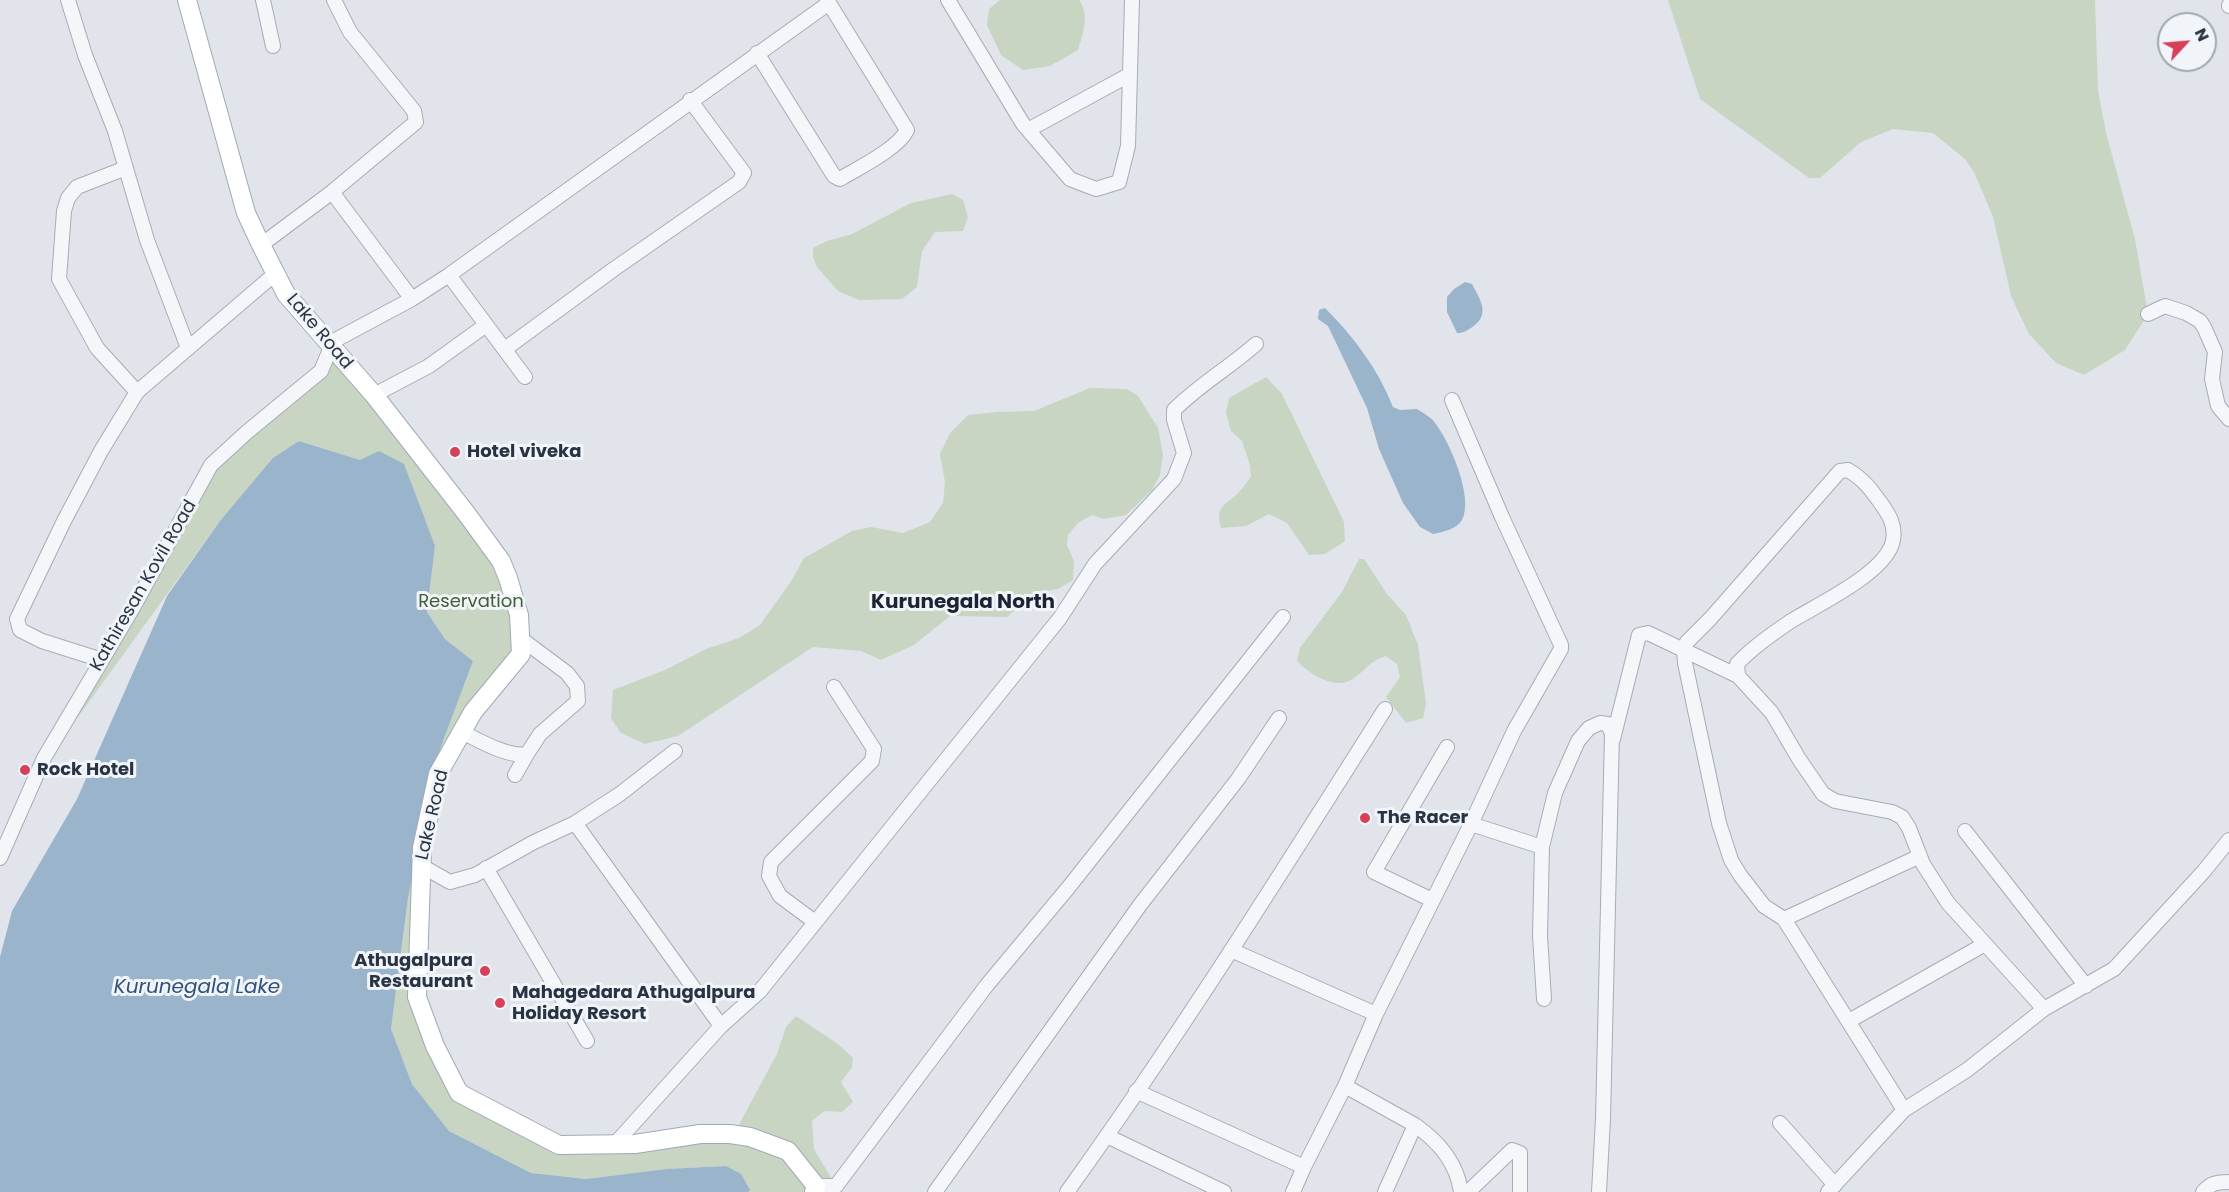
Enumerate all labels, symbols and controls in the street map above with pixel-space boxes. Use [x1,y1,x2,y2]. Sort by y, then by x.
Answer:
north arrow [2157,12,2217,72]
text: N [2189,24,2215,45]
street label: Lake Road [281,290,357,374]
place label: Hotel viveka [467,441,581,463]
marker: Hotel viveka [448,445,462,459]
street label: Kathiresan Kovil Road [86,497,202,675]
park label: Reservation [418,591,524,613]
district label: Kurunegala North [871,591,1055,615]
place label: Rock Hotel [37,759,134,781]
marker: Rock Hotel [18,763,32,777]
street label: Lake Road [412,768,454,862]
place label: The Racer [1377,807,1468,829]
marker: The Racer [1358,811,1372,825]
place label: Athugalpura Restaurant [354,950,473,992]
marker: Athugalpura Restaurant [478,964,492,978]
water label: Kurunegala Lake [114,976,280,1000]
place label: Mahagedara Athugalpura Holiday Resort [512,982,755,1024]
marker: Mahagedara Athugalpura Holiday Resort [493,996,507,1010]

